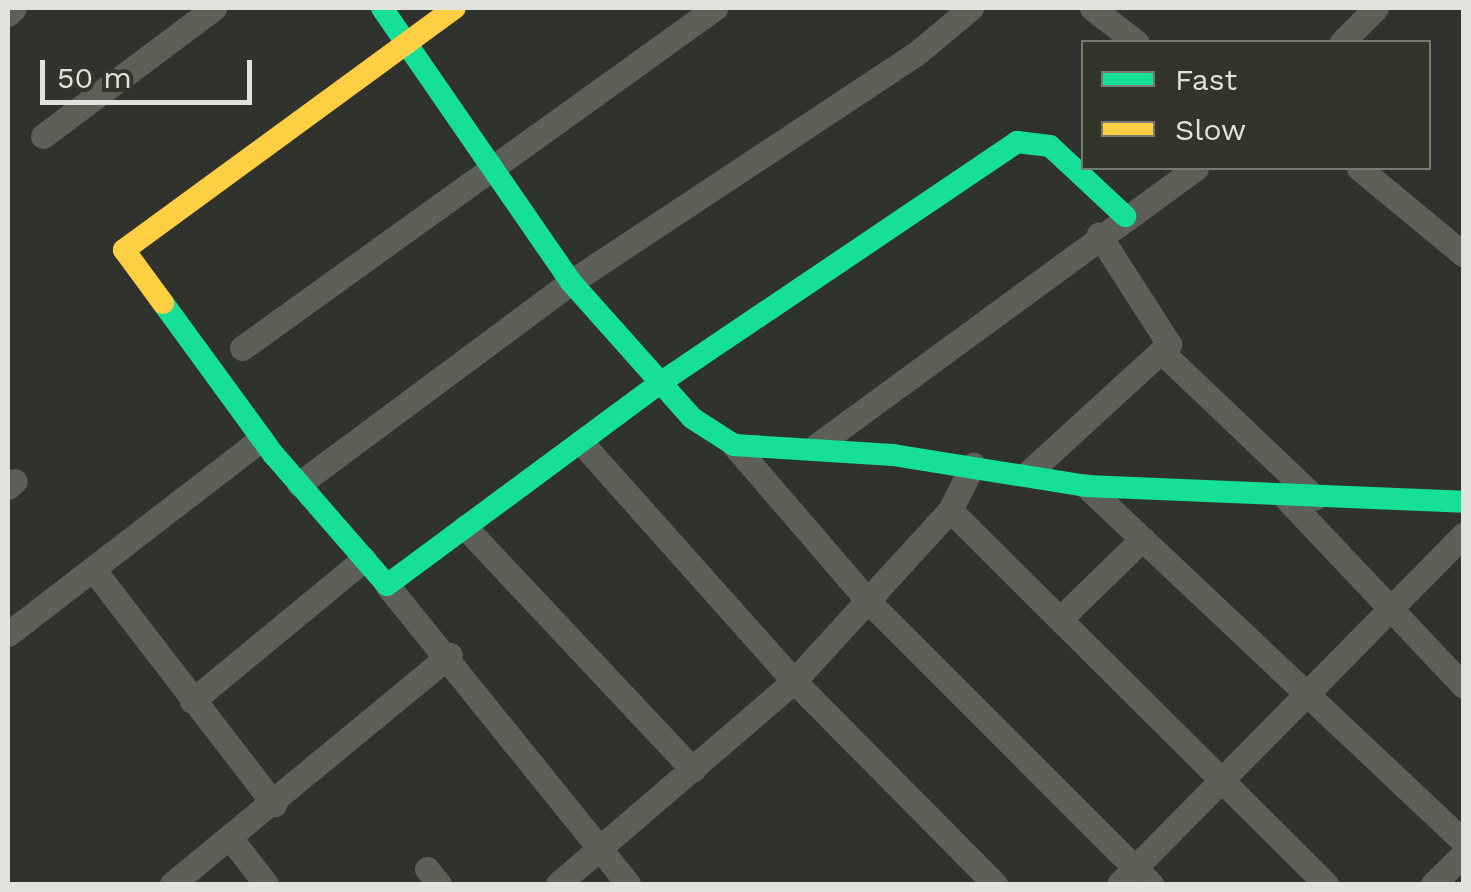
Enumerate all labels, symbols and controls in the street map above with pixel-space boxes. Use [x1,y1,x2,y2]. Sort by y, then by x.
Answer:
scale bar [45,40,258,102]
legend [1081,40,1431,170]
text: 50 m [57,60,132,95]
text: Fast [1175,62,1237,97]
text: Slow [1175,112,1246,147]

